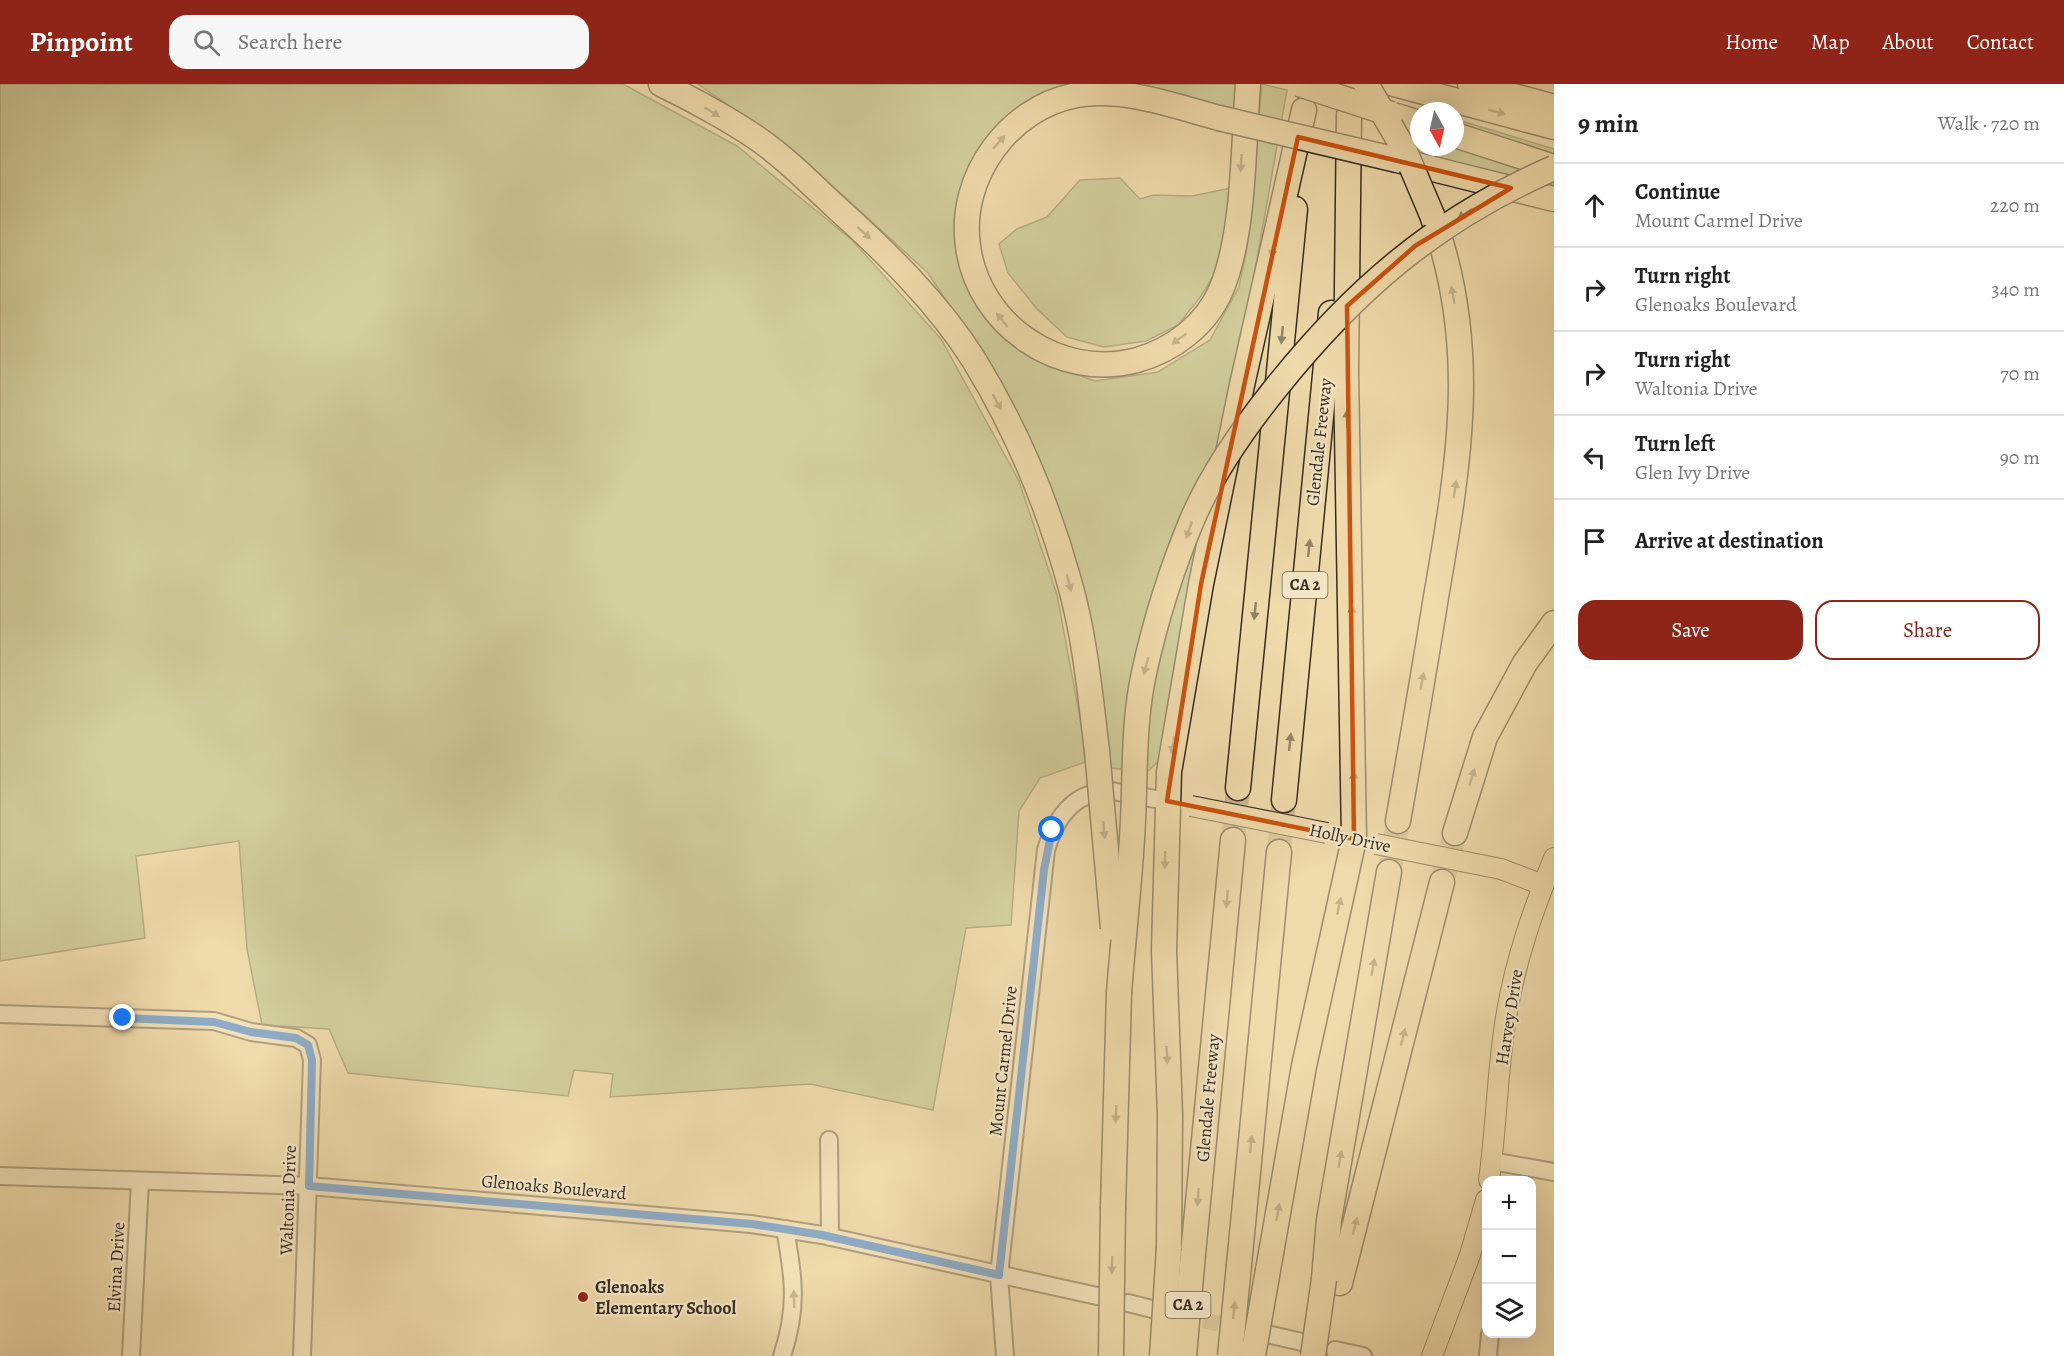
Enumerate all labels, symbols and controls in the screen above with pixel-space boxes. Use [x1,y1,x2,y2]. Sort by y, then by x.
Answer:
search box [169,15,589,69]
text: Pinpoint [30,23,133,61]
icon: search [190,26,223,59]
text: Search here [238,27,342,57]
text: Home [1725,28,1778,56]
text: Map [1811,28,1849,56]
text: About [1882,28,1934,56]
text: Contact [1967,28,2034,56]
north arrow [1410,102,1464,156]
text: 9 min [1578,106,1639,141]
one-way arrow [704,107,720,118]
one-way arrow [1488,107,1506,117]
text: Walk · 720 m [1938,110,2040,137]
one-way arrow [992,134,1006,149]
one-way arrow [1237,154,1246,173]
text: Continue [1635,177,1720,207]
icon: ahead [1578,189,1611,222]
text: 220 m [1990,192,2040,219]
text: Mount Carmel Drive [1635,207,1803,234]
one-way arrow [1456,208,1473,219]
one-way arrow [857,226,872,240]
one-way arrow [1267,239,1277,258]
text: Turn right [1635,261,1731,291]
icon: right [1578,273,1611,306]
text: 340 m [1991,276,2040,303]
one-way arrow [1448,285,1457,304]
text: Glenoaks Boulevard [1635,291,1797,318]
one-way arrow [996,312,1009,328]
one-way arrow [1277,326,1287,345]
one-way arrow [1172,333,1188,345]
text: Turn right [1635,345,1731,375]
icon: right [1578,357,1611,390]
text: 70 m [2000,360,2040,387]
text: Waltonia Drive [1635,375,1758,402]
street label: Glendale Freeway [1300,376,1338,507]
one-way arrow [992,394,1002,411]
one-way arrow [1342,409,1352,428]
text: Turn left [1635,429,1715,459]
icon: left [1578,441,1611,474]
text: 90 m [2000,444,2040,471]
text: Glen Ivy Drive [1635,459,1750,486]
one-way arrow [1450,479,1459,498]
one-way arrow [1183,521,1193,539]
icon: arrive [1578,525,1611,558]
text: Arrive at destination [1635,526,1824,556]
one-way arrow [1304,538,1314,557]
road number: CA 2 [1282,572,1328,598]
one-way arrow [1065,574,1074,592]
button: Save [1578,600,1803,660]
button: Share [1815,600,2040,660]
one-way arrow [1250,601,1260,620]
one-way arrow [1347,604,1356,623]
one-way arrow [1141,657,1151,675]
one-way arrow [1418,672,1427,691]
one-way arrow [1285,732,1295,751]
one-way arrow [1168,736,1177,755]
one-way arrow [1468,768,1477,786]
one-way arrow [1349,771,1359,790]
route start [1038,816,1064,842]
street label: Holly Drive [1307,818,1393,858]
one-way arrow [1099,820,1109,839]
one-way arrow [1160,850,1170,869]
one-way arrow [1222,889,1232,908]
one-way arrow [1335,897,1345,915]
one-way arrow [1369,957,1378,976]
street label: Harvey Drive [1490,967,1528,1067]
street label: Mount Carmel Drive [983,985,1023,1137]
route end [109,1004,135,1030]
one-way arrow [1398,1028,1408,1046]
street label: Glendale Freeway [1190,1032,1226,1163]
one-way arrow [1162,1045,1171,1064]
one-way arrow [1111,1105,1121,1124]
one-way arrow [1246,1134,1256,1153]
street label: Waltonia Drive [274,1144,302,1257]
one-way arrow [1336,1149,1345,1168]
street label: Glenoaks Boulevard [480,1169,628,1205]
map controls [1482,1176,1536,1338]
button: + [1482,1176,1536,1230]
one-way arrow [1193,1188,1203,1207]
one-way arrow [1274,1203,1283,1222]
one-way arrow [1350,1217,1360,1235]
street label: Elvina Drive [102,1221,130,1313]
button: − [1482,1230,1536,1284]
one-way arrow [1108,1256,1117,1275]
place label: Glenoaks Elementary School [595,1275,737,1320]
button: layers [1482,1284,1536,1338]
marker: Glenoaks Elementary School [576,1290,590,1304]
one-way arrow [789,1290,798,1309]
road number: CA 2 [1166,1292,1210,1318]
one-way arrow [1229,1301,1239,1320]

